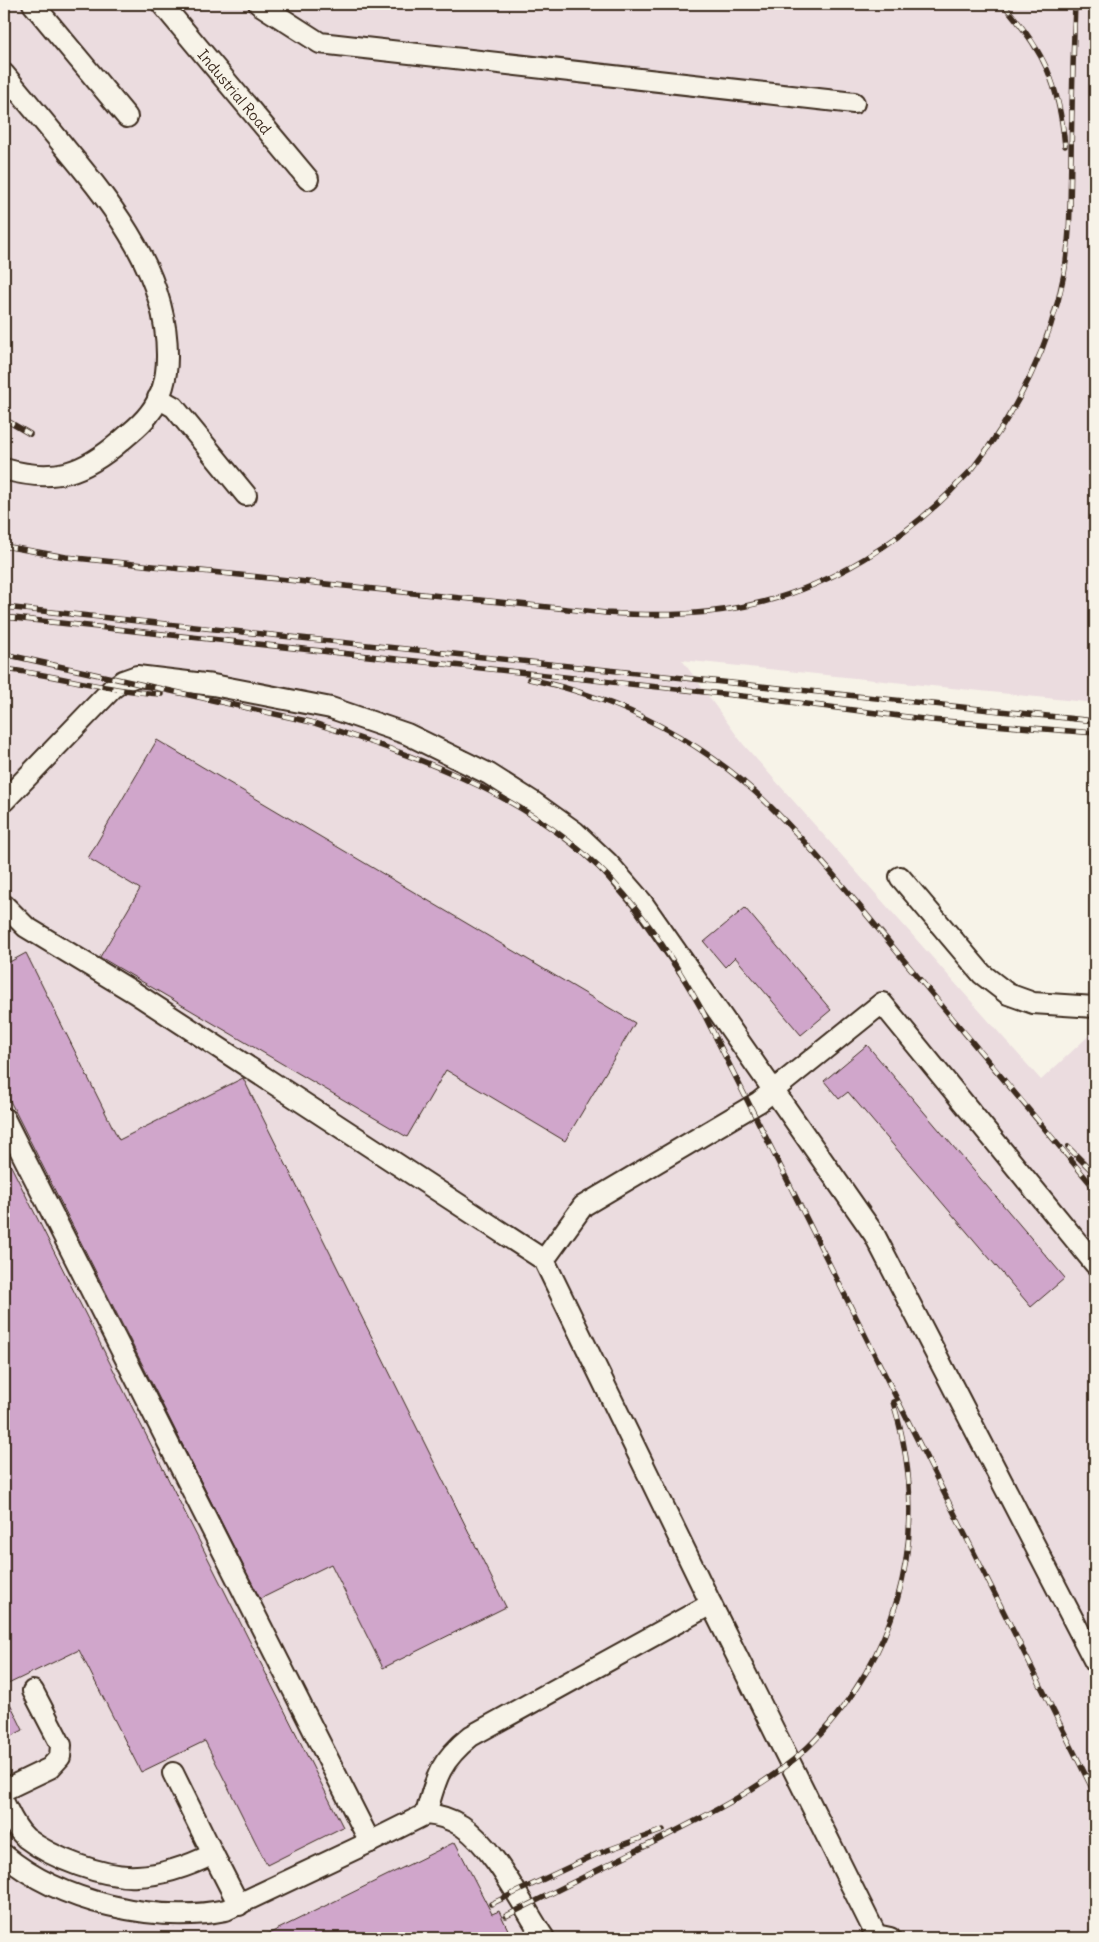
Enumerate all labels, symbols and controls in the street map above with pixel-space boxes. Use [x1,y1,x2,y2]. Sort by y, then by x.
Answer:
street label: Industrial Road [194,45,276,138]

